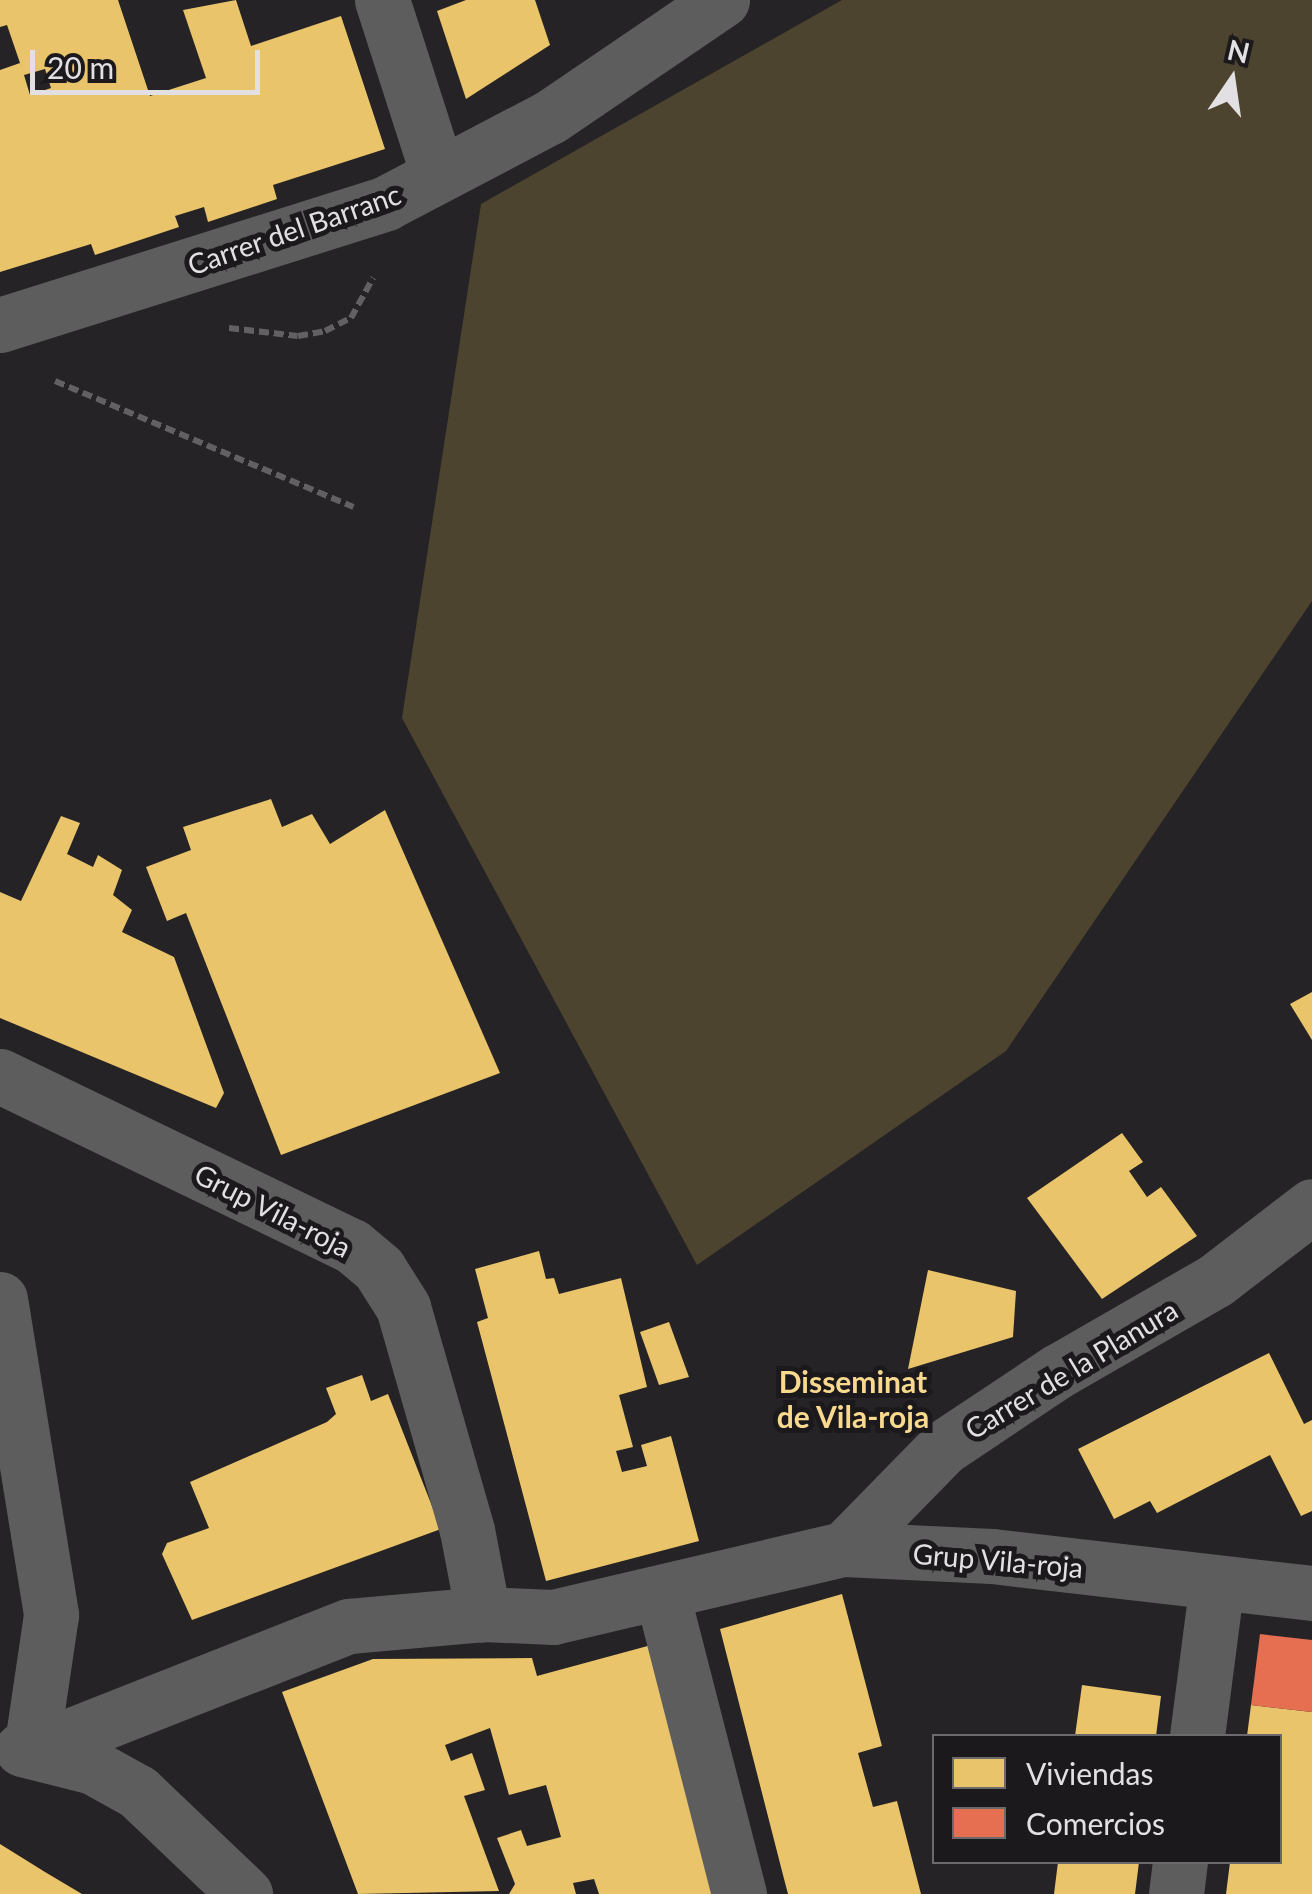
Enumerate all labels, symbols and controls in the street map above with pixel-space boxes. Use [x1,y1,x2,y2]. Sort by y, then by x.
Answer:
scale bar [35,30,265,92]
north arrow [1182,30,1282,130]
text: N [1224,32,1253,70]
text: 20 m [47,49,114,85]
street label: Carrer del Barranc [183,177,405,281]
street label: Grup Vila-roja [189,1156,357,1264]
street label: Carrer de la Planura [959,1292,1183,1446]
district label: Disseminat de Vila-roja [776,1363,930,1434]
street label: Grup Vila-roja [911,1536,1085,1584]
legend [932,1734,1282,1864]
text: Viviendas [1026,1755,1153,1791]
text: Comercios [1026,1805,1165,1841]

